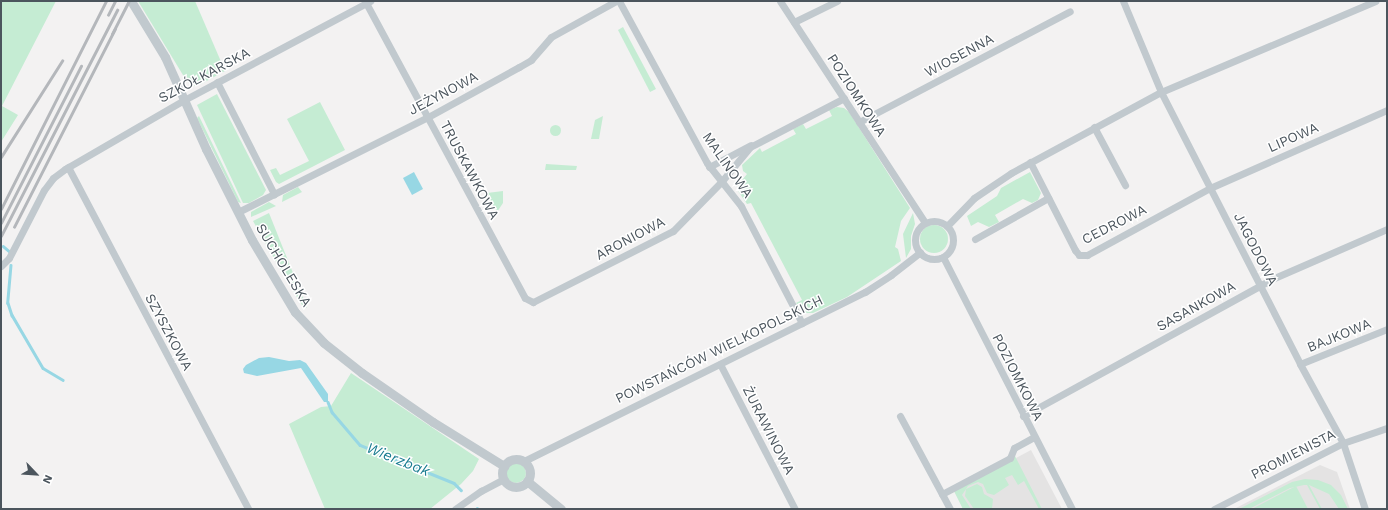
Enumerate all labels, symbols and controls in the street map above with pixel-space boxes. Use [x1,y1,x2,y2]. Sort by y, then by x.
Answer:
street label: WIOSENNA [922,30,996,80]
street label: SZKÓŁKARSKA [155,44,253,106]
street label: POZIOMKOWA [824,50,890,140]
street label: JEŻYNOWA [405,68,481,118]
street label: TRUSKAWKOWA [437,118,503,222]
street label: LIPOWA [1265,118,1321,156]
street label: MALINOWA [699,129,757,201]
street label: CEDROWA [1079,201,1149,247]
street label: JAGODOWA [1230,210,1282,288]
street label: ARONIOWA [593,213,667,263]
street label: SUCHOLESKA [253,220,315,310]
street label: SASANKOWA [1154,277,1238,335]
street label: SZYSZKOWA [142,291,196,373]
street label: POWSTAŃCÓW WIELKOPOLSKICH [612,291,826,407]
street label: BAJKOWA [1305,315,1373,355]
street label: POZIOMKOWA [989,331,1047,423]
street label: ŻURAWINOWA [739,383,799,477]
street label: PROMIENISTA [1248,425,1338,483]
water label: Wierzbak [364,439,432,481]
north arrow [16,454,56,494]
text: N [40,473,55,486]

